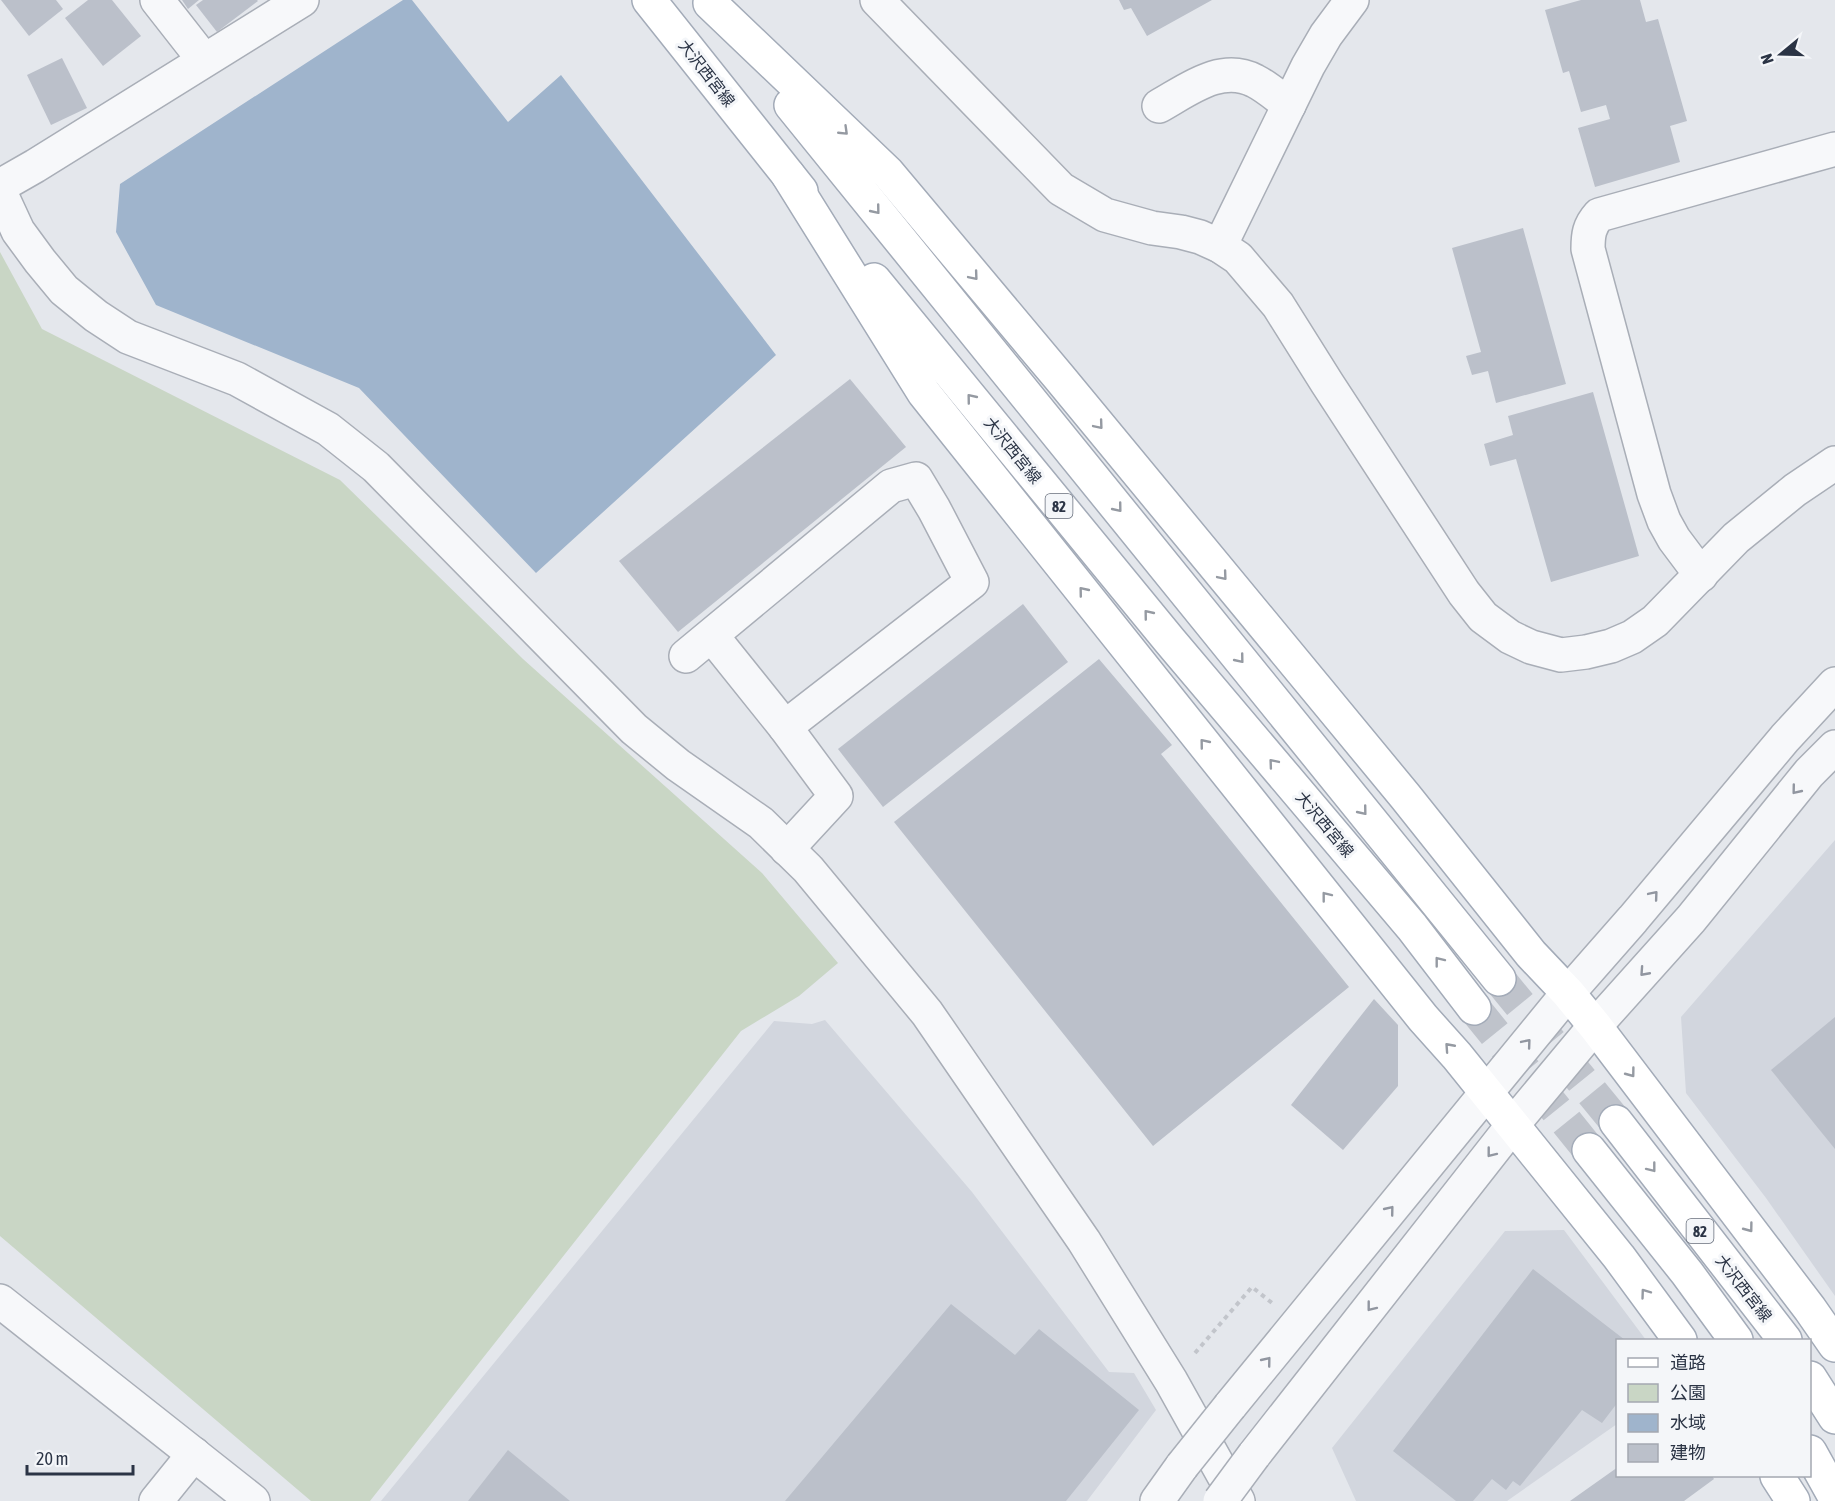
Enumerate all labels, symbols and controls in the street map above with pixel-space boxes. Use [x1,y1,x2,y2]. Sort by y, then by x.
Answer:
north arrow [1751,24,1811,84]
street label: 大沢西宮線 [675,36,739,110]
text: N [1757,51,1777,66]
one-way arrow [837,124,847,135]
one-way arrow [868,203,879,214]
one-way arrow [967,269,978,280]
one-way arrow [967,394,978,405]
street label: 大沢西宮線 [981,413,1045,487]
one-way arrow [1092,418,1103,429]
road number: 82 [1046,494,1072,518]
one-way arrow [1110,501,1121,512]
one-way arrow [1216,569,1227,580]
one-way arrow [1079,587,1090,598]
one-way arrow [1144,610,1155,621]
one-way arrow [1233,653,1244,664]
one-way arrow [1201,739,1212,750]
one-way arrow [1269,759,1280,770]
one-way arrow [1792,783,1803,794]
street label: 大沢西宮線 [1292,788,1358,860]
one-way arrow [1355,804,1366,815]
one-way arrow [1646,890,1657,901]
one-way arrow [1323,892,1334,903]
one-way arrow [1435,957,1446,968]
one-way arrow [1640,965,1651,976]
one-way arrow [1520,1039,1531,1050]
one-way arrow [1445,1043,1456,1054]
one-way arrow [1623,1066,1634,1077]
one-way arrow [1488,1147,1499,1158]
one-way arrow [1644,1161,1655,1172]
one-way arrow [1383,1206,1394,1217]
road number: 82 [1686,1219,1714,1243]
one-way arrow [1741,1221,1752,1232]
street label: 大沢西宮線 [1712,1251,1776,1325]
one-way arrow [1641,1289,1652,1300]
one-way arrow [1367,1300,1378,1311]
legend [1616,1339,1811,1477]
text: 道路 [1670,1352,1706,1373]
one-way arrow [1259,1357,1270,1368]
text: 公園 [1670,1382,1706,1403]
text: 水域 [1670,1412,1706,1433]
scale bar [27,1438,134,1476]
text: 建物 [1670,1442,1706,1463]
text: 20 m [36,1448,68,1469]

